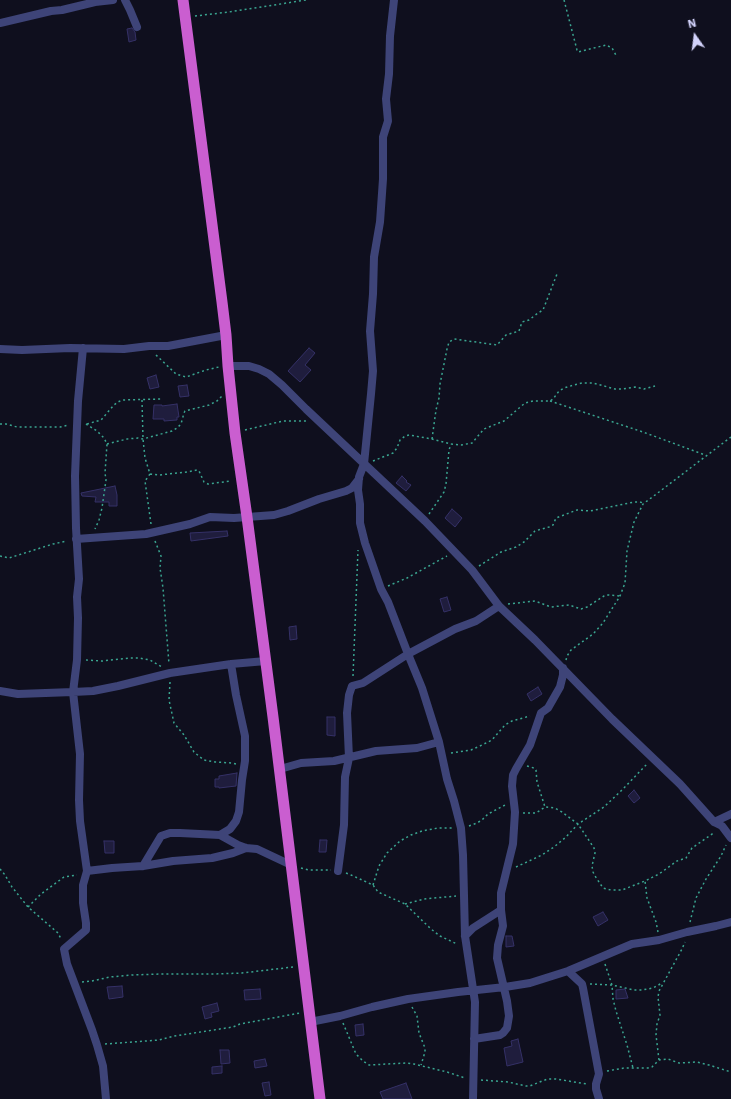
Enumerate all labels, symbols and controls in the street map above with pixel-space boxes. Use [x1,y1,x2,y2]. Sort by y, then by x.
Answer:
north arrow [675,16,715,56]
text: N [686,17,698,31]

